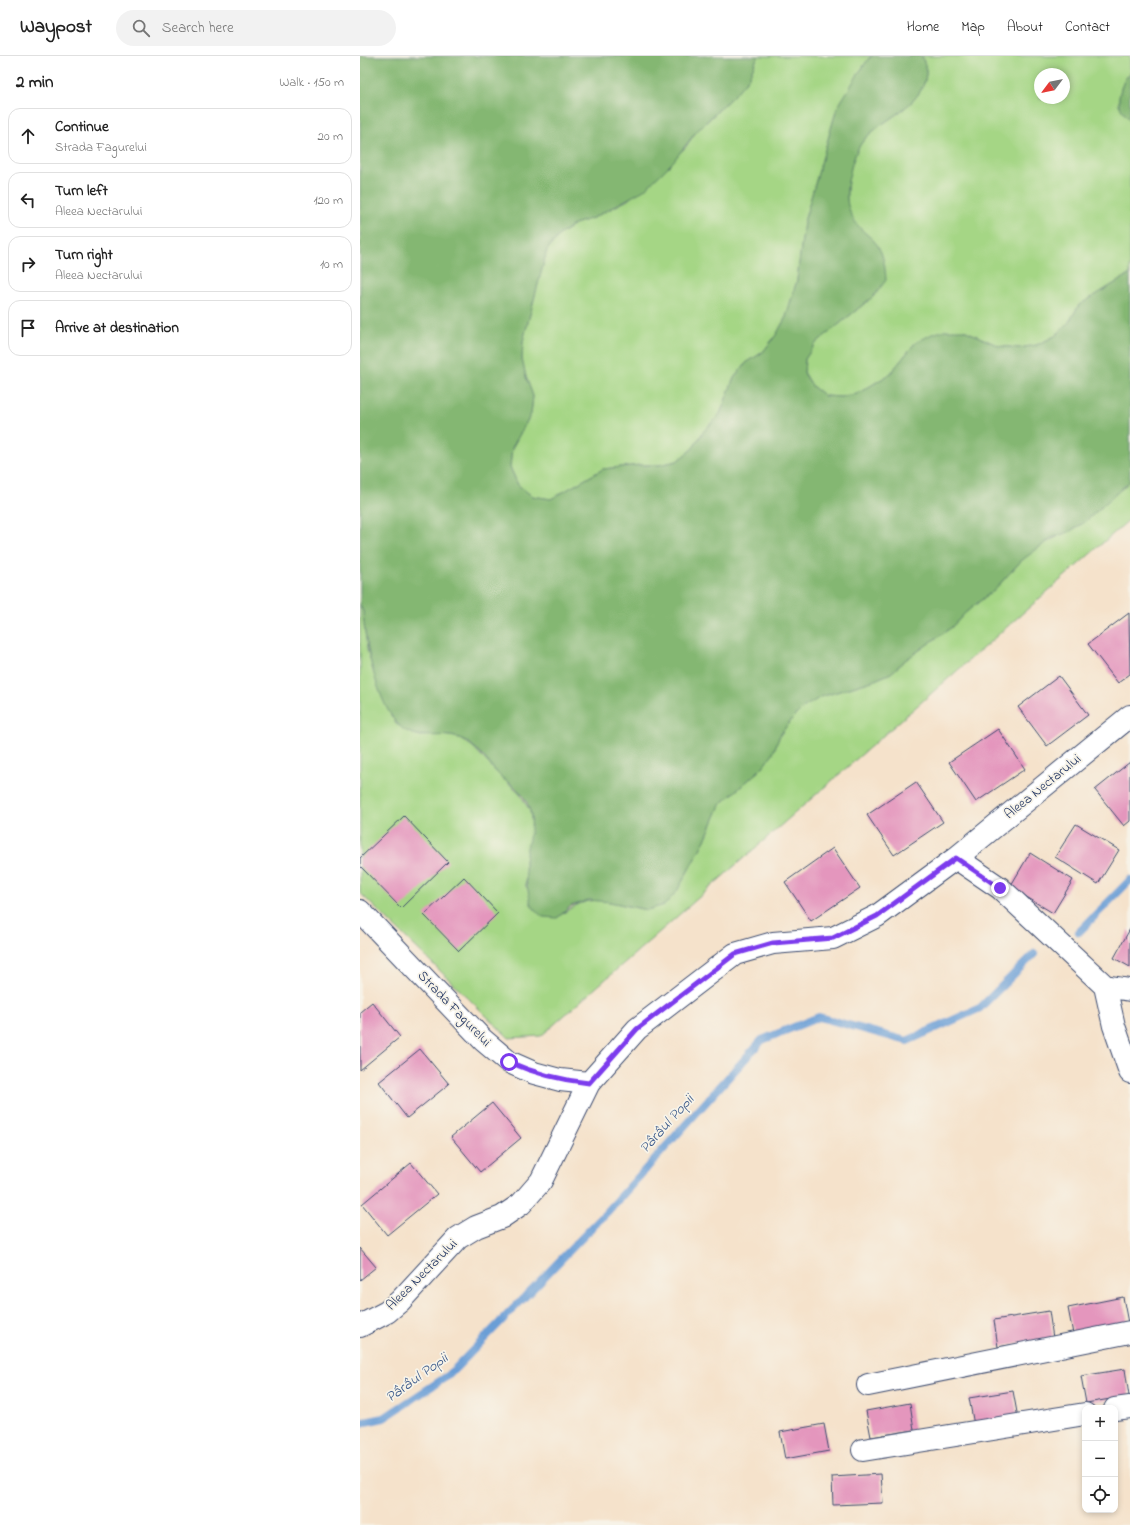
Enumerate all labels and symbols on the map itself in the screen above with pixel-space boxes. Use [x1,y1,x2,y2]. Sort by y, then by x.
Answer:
north arrow [1034,68,1070,104]
street label: Aleea Nectarului [1000,749,1086,825]
route end [991,879,1009,897]
street label: Strada Fagurelui [411,966,496,1053]
route start [500,1053,518,1071]
water label: Pârâul Popii [635,1089,700,1158]
street label: Aleea Nectarului [381,1234,463,1316]
water label: Pârâul Popii [381,1347,454,1408]

